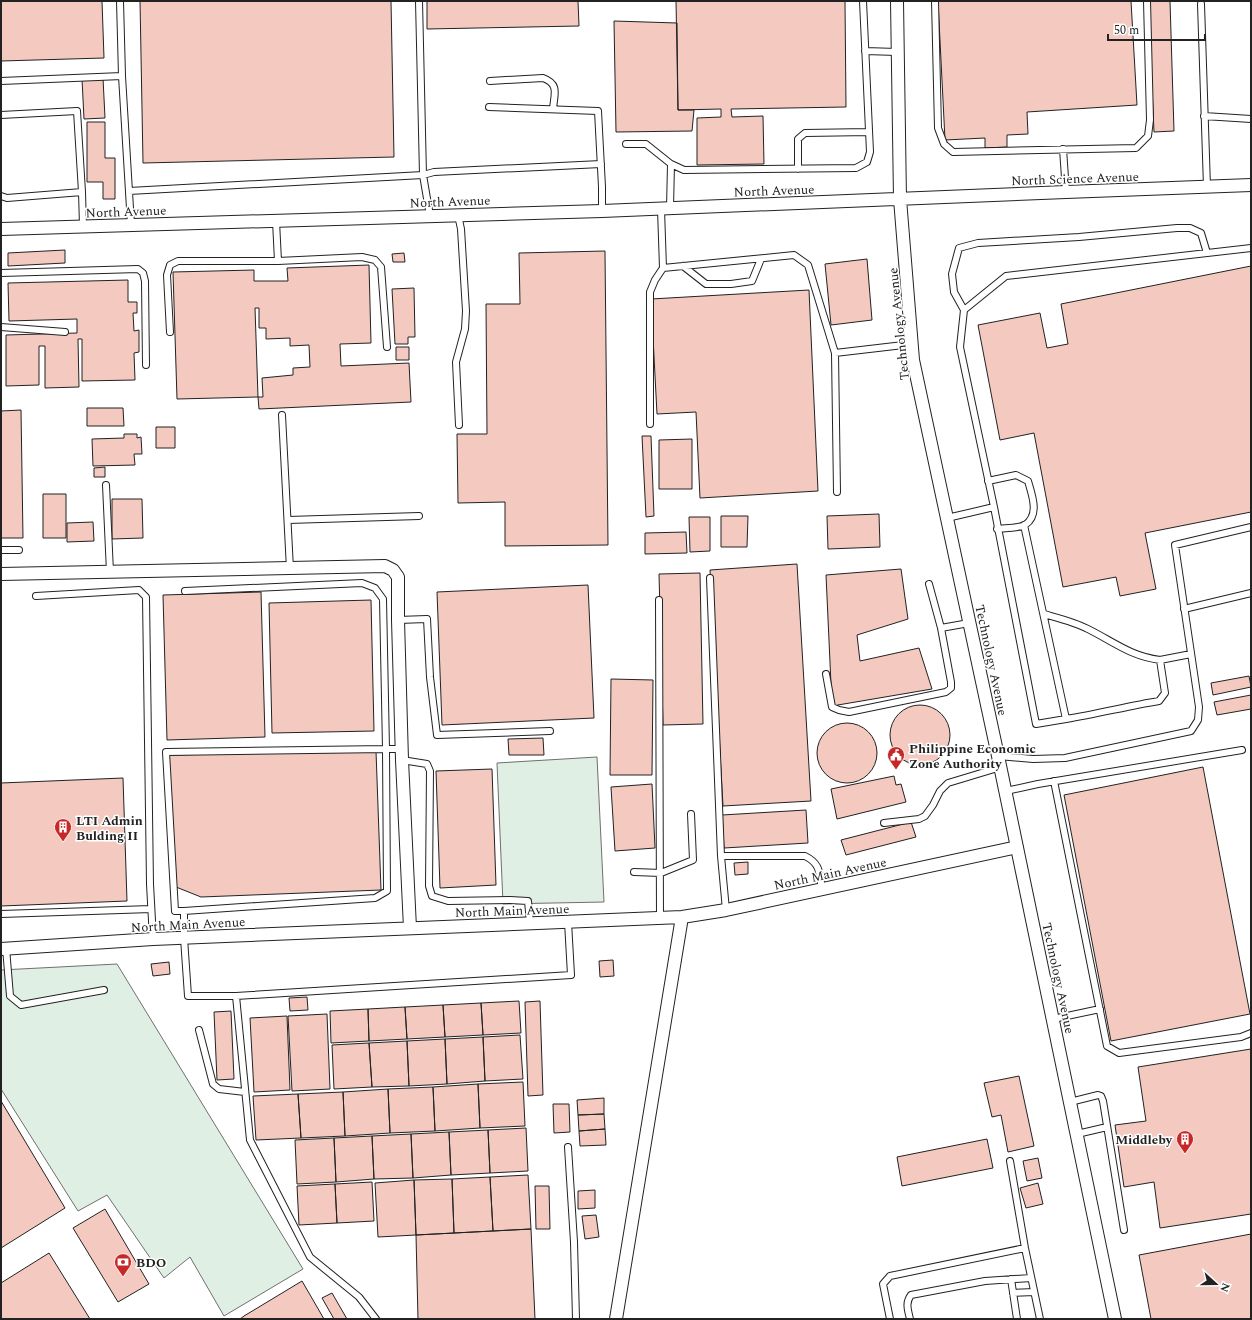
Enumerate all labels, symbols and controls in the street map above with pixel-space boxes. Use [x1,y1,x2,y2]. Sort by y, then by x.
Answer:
scale bar [1108,16,1205,42]
text: 50 m [1114,21,1139,40]
street label: North Science Avenue [1011,167,1139,191]
street label: North Avenue [733,180,815,202]
street label: North Avenue [409,191,491,213]
street label: North Avenue [85,201,167,223]
street label: Technology Avenue [883,267,915,381]
street label: Technology Avenue [969,603,1013,718]
place label: Philippine Economic Zone Authority [909,739,1036,774]
public building icon: Philippine Economic Zone Authority [886,745,906,770]
place label: LTI Admin Bulding II [76,811,143,846]
building icon: LTI Admin Bulding II [53,817,73,842]
street label: North Main Avenue [772,852,888,896]
street label: North Main Avenue [454,899,570,923]
street label: North Main Avenue [130,912,246,938]
street label: Technology Avenue [1036,921,1080,1036]
building icon: Middleby [1175,1129,1195,1154]
place label: Middleby [1115,1130,1173,1150]
bank icon: BDO [113,1252,133,1277]
place label: BDO [136,1253,166,1273]
north arrow [1196,1264,1236,1304]
text: N [1215,1280,1234,1295]

